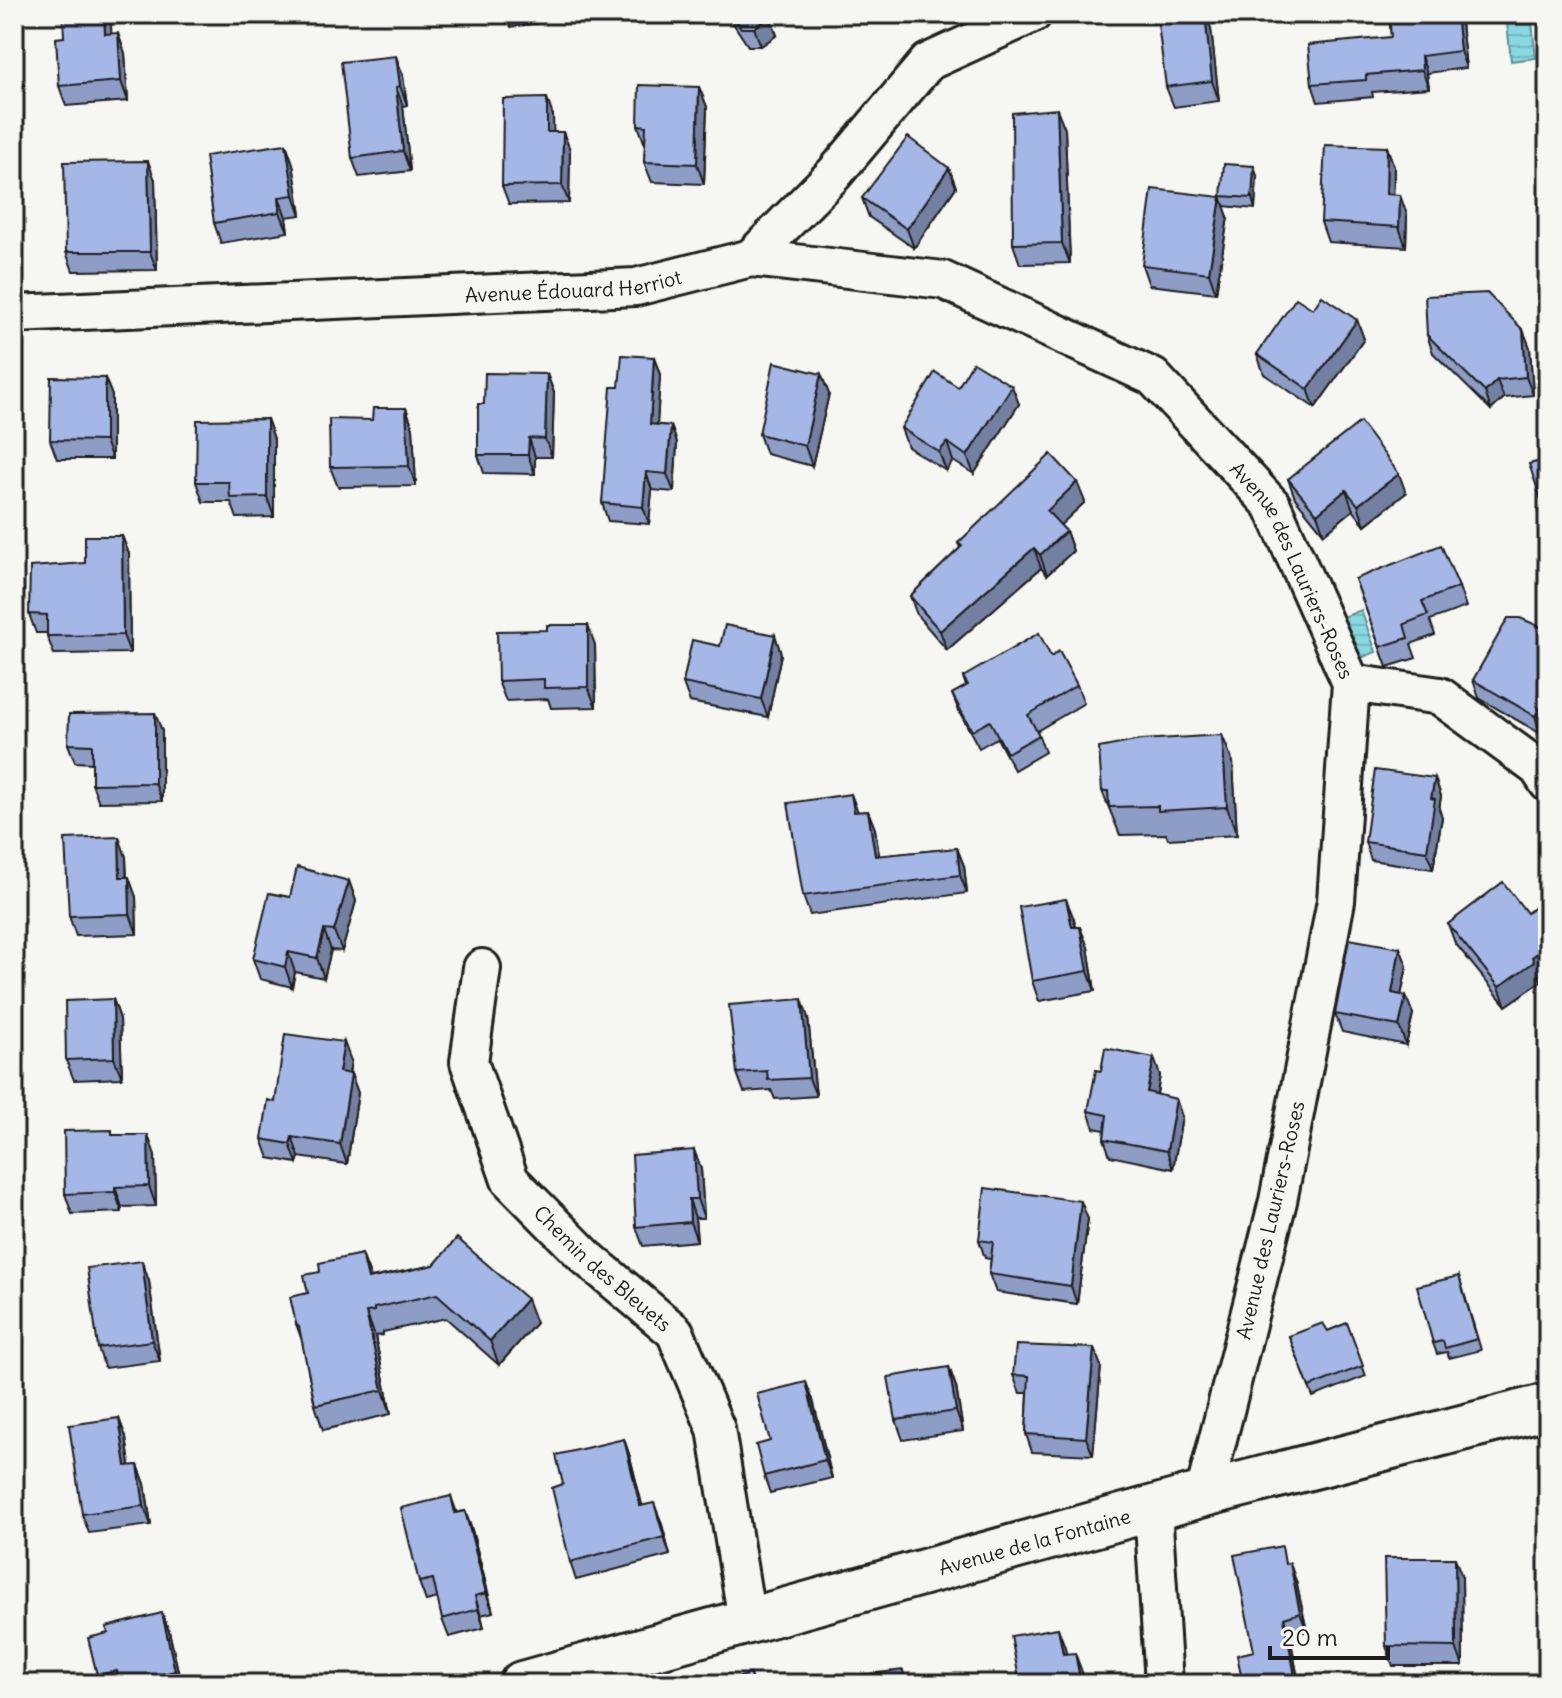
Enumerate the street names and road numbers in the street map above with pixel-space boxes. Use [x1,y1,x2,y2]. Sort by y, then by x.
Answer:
street label: Avenue Édouard Herriot [464,264,684,307]
street label: Avenue des Lauriers-Roses [1225,456,1360,682]
street label: Avenue des Lauriers-Roses [1230,1098,1310,1342]
street label: Chemin des Bleuets [529,1200,677,1336]
street label: Avenue de la Fontaine [936,1503,1133,1580]

